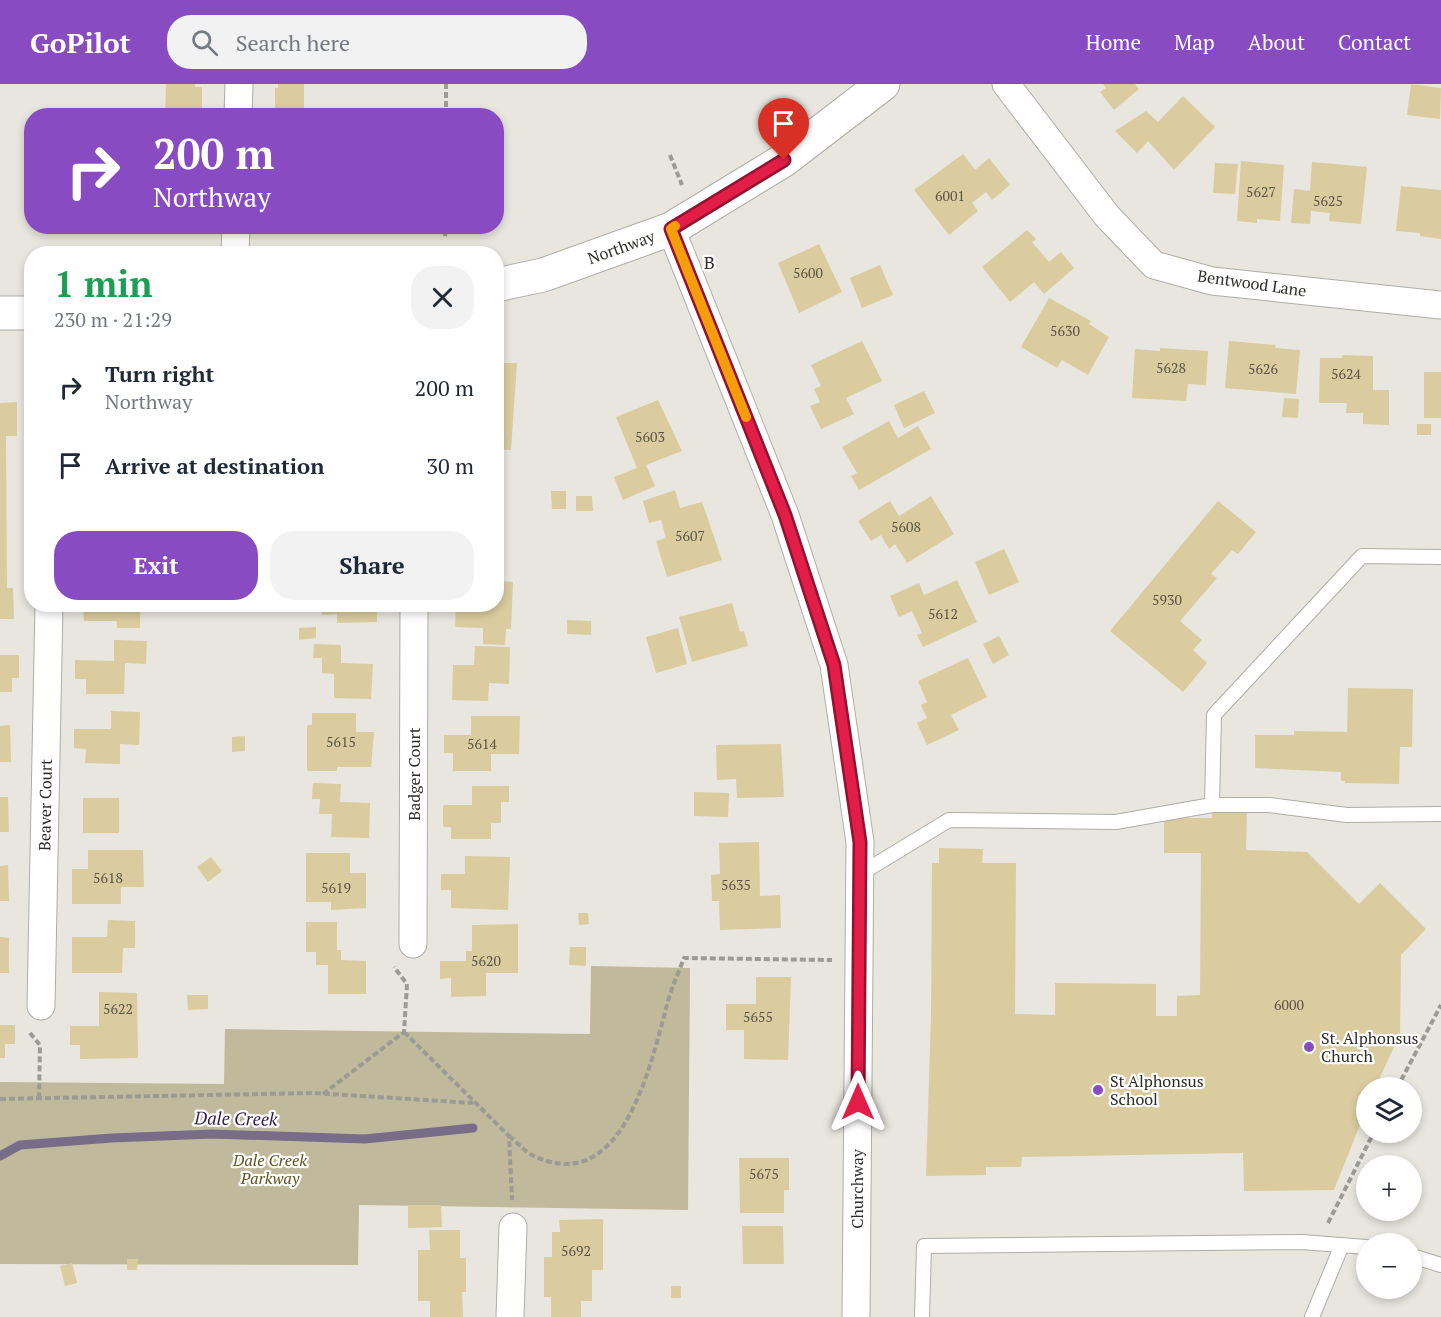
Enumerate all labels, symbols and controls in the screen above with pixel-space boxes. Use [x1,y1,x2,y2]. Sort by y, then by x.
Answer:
search box [167,15,587,69]
text: GoPilot [30,24,131,61]
icon: search [188,26,221,59]
text: Search here [236,28,350,57]
text: Home [1085,28,1141,56]
text: Map [1174,28,1215,56]
text: About [1248,28,1305,56]
text: Contact [1338,28,1411,56]
pin [758,98,809,160]
icon: arrive [767,107,800,140]
text: 200 m [153,125,274,181]
icon: right [54,132,132,210]
text: Northway [153,179,271,215]
house number: 5627 [1246,182,1276,201]
house number: 6001 [935,186,965,205]
house number: 5625 [1313,191,1343,210]
street label: Northway [584,224,658,269]
district label: B [704,250,716,274]
text: 1 min [54,260,152,307]
house number: 5600 [793,263,823,282]
street label: Bentwood Lane [1196,264,1308,302]
button: close [411,266,474,329]
text: 230 m · 21:29 [54,306,172,333]
house number: 5630 [1050,321,1080,340]
house number: 5628 [1156,358,1186,377]
text: Turn right [105,359,214,388]
house number: 5626 [1248,359,1278,378]
house number: 5624 [1331,364,1361,383]
icon: right [54,371,87,404]
text: 200 m [414,373,474,402]
text: Northway [105,388,192,415]
house number: 5603 [635,427,665,446]
icon: arrive [54,449,87,482]
text: Arrive at destination [105,451,324,480]
text: 30 m [426,451,474,480]
house number: 5608 [891,517,921,536]
house number: 5607 [675,526,705,545]
button: Exit [54,531,258,600]
button: Share [270,531,474,600]
house number: 5930 [1152,590,1182,609]
house number: 5612 [928,604,958,623]
street label: Badger Court [403,727,425,821]
house number: 5615 [326,732,356,751]
house number: 5614 [467,734,497,753]
street label: Beaver Court [33,759,57,851]
house number: 5618 [93,868,123,887]
house number: 5635 [721,875,751,894]
house number: 5619 [321,878,351,897]
house number: 5620 [471,951,501,970]
house number: 6000 [1274,995,1304,1014]
house number: 5622 [103,999,133,1018]
house number: 5655 [743,1007,773,1026]
place label: St. Alphonsus Church [1321,1027,1419,1067]
marker: St. Alphonsus Church [1302,1040,1316,1054]
position arrow [826,1070,890,1134]
place label: St Alphonsus School [1110,1070,1204,1110]
map controls [1356,1077,1422,1299]
button: layers [1356,1077,1422,1143]
marker: St Alphonsus School [1091,1083,1105,1097]
water label: Dale Creek [193,1105,278,1131]
street label: Churchway [846,1148,868,1229]
park label: Dale Creek Parkway [232,1149,307,1189]
button: + [1356,1155,1422,1221]
house number: 5675 [749,1164,779,1183]
button: − [1356,1233,1422,1299]
house number: 5692 [561,1241,591,1260]

